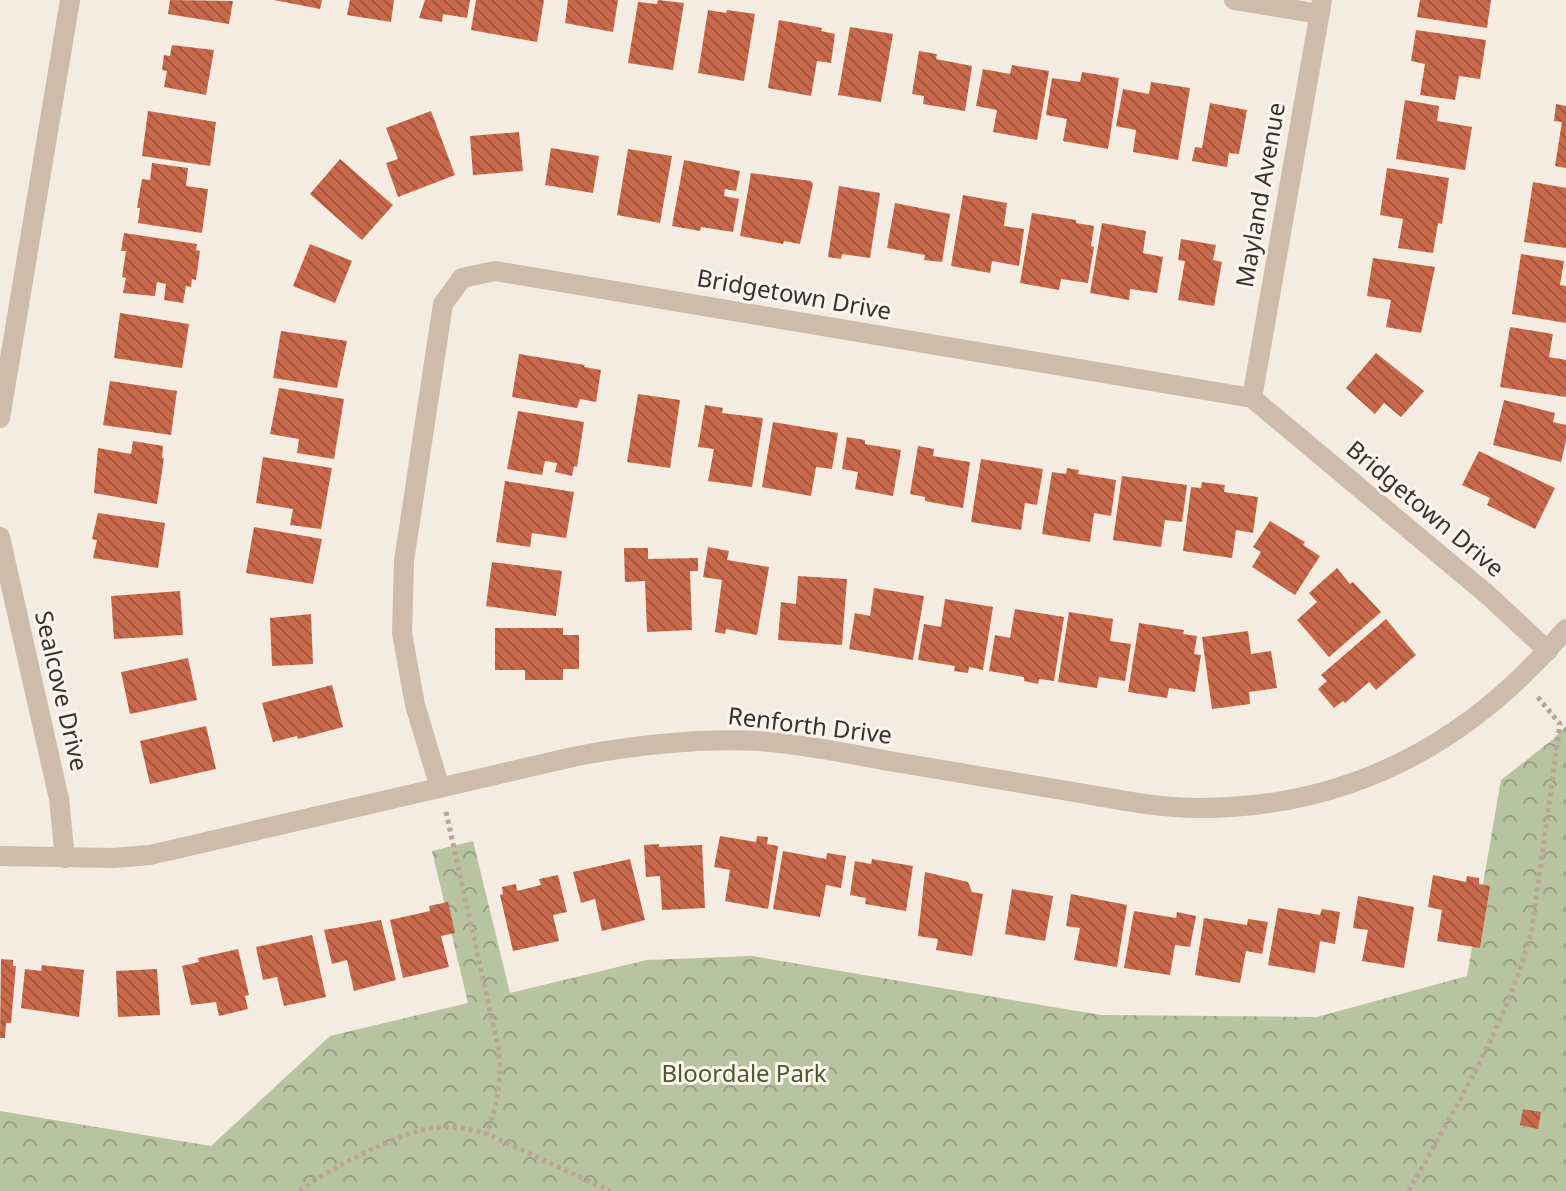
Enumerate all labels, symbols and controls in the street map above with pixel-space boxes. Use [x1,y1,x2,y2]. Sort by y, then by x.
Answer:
street label: Mayland Avenue [1227,100,1292,290]
street label: Bridgetown Drive [695,260,894,327]
street label: Bridgetown Drive [1340,432,1512,584]
street label: Sealcove Drive [28,607,97,774]
street label: Renforth Drive [726,698,894,751]
park label: Bloordale Park [661,1056,827,1089]

